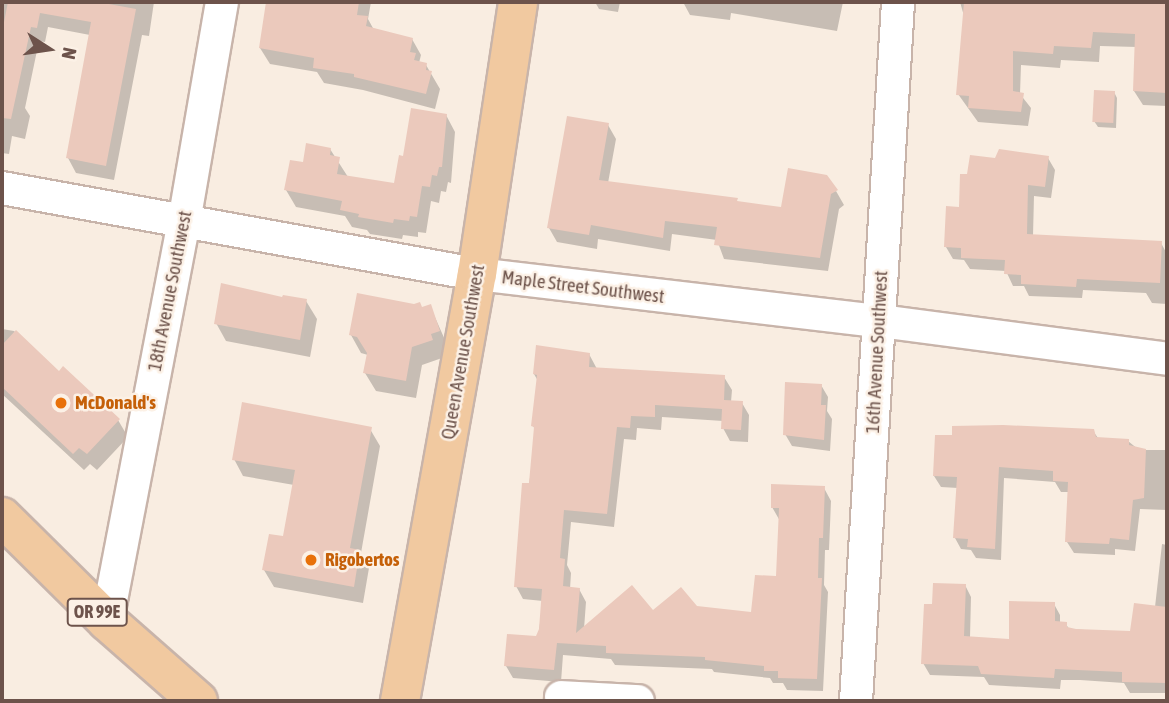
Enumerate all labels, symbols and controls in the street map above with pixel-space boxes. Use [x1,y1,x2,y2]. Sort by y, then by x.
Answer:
north arrow [14,14,84,84]
text: N [58,46,81,61]
street label: 18th Avenue Southwest [143,209,197,373]
street label: Queen Avenue Southwest [436,263,490,441]
street label: Maple Street Southwest [500,266,666,308]
street label: 16th Avenue Southwest [861,270,893,434]
place label: McDonald's [75,392,156,414]
marker: McDonald's [53,395,69,411]
place label: Rigobertos [325,549,400,571]
marker: Rigobertos [303,552,319,568]
road number: OR 99E [66,598,128,626]

